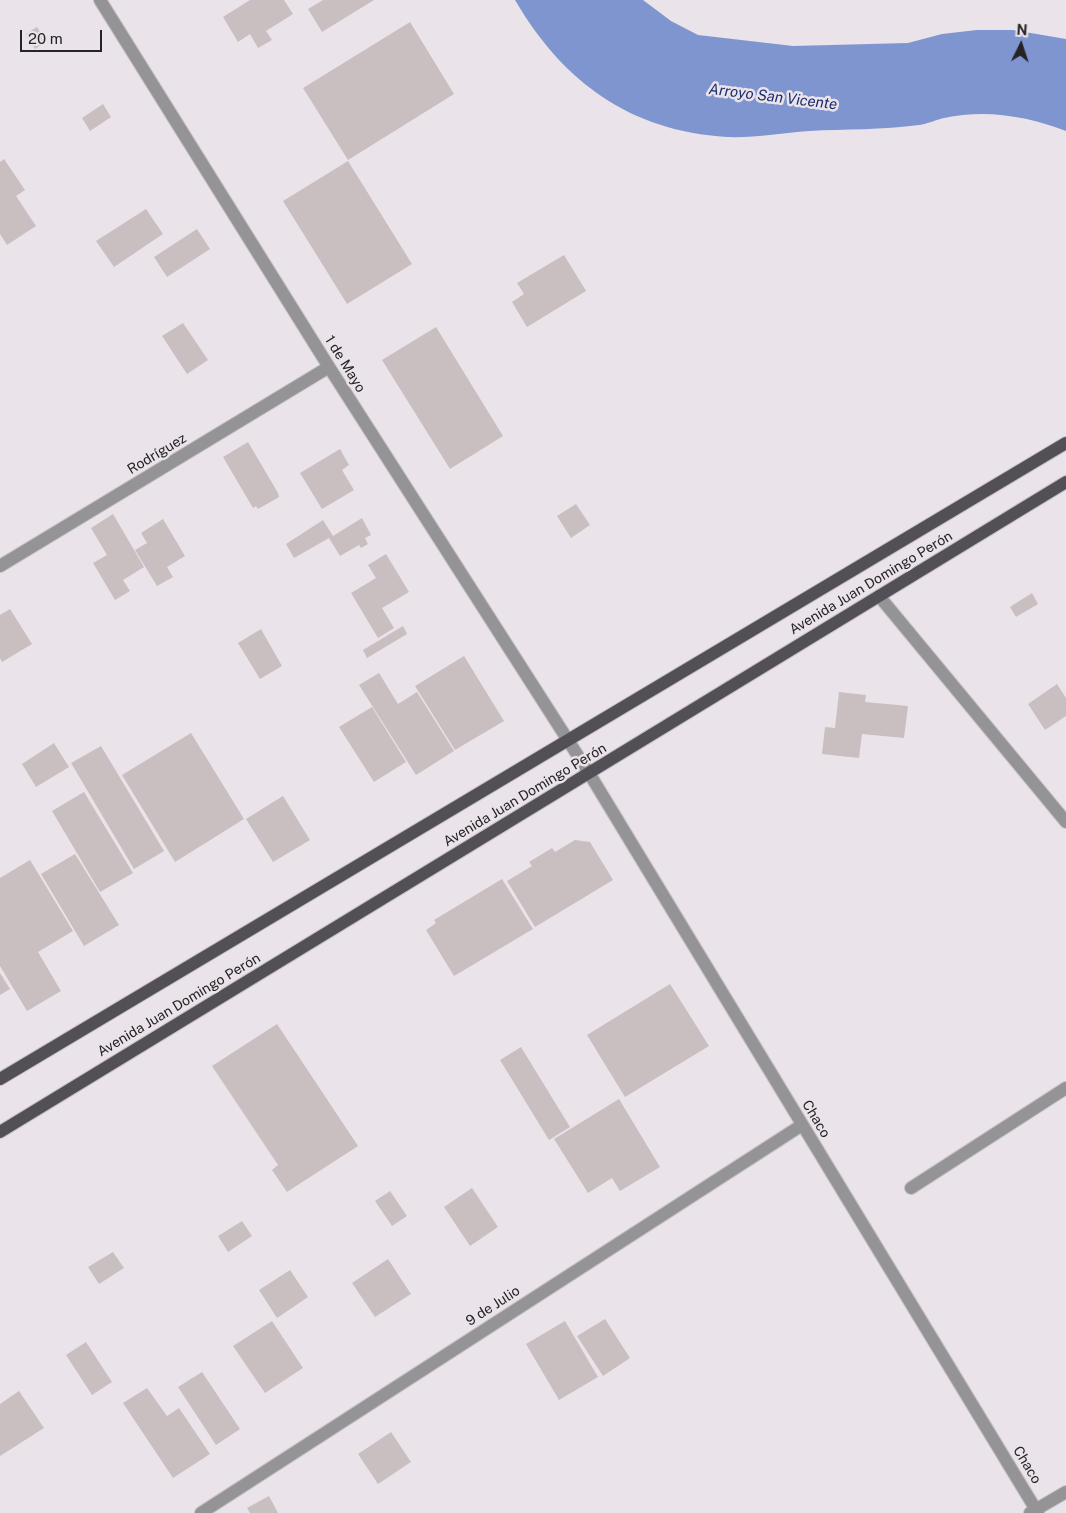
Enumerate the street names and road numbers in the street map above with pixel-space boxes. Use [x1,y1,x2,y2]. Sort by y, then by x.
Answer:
street label: 1 de Mayo [321,332,369,396]
street label: Rodríguez [125,430,189,478]
street label: Avenida Juan Domingo Perón [787,528,955,638]
street label: Avenida Juan Domingo Perón [441,740,609,850]
street label: Avenida Juan Domingo Perón [95,950,263,1060]
street label: Chaco [798,1097,834,1141]
street label: 9 de Julio [463,1282,523,1330]
street label: Chaco [1009,1443,1045,1487]

